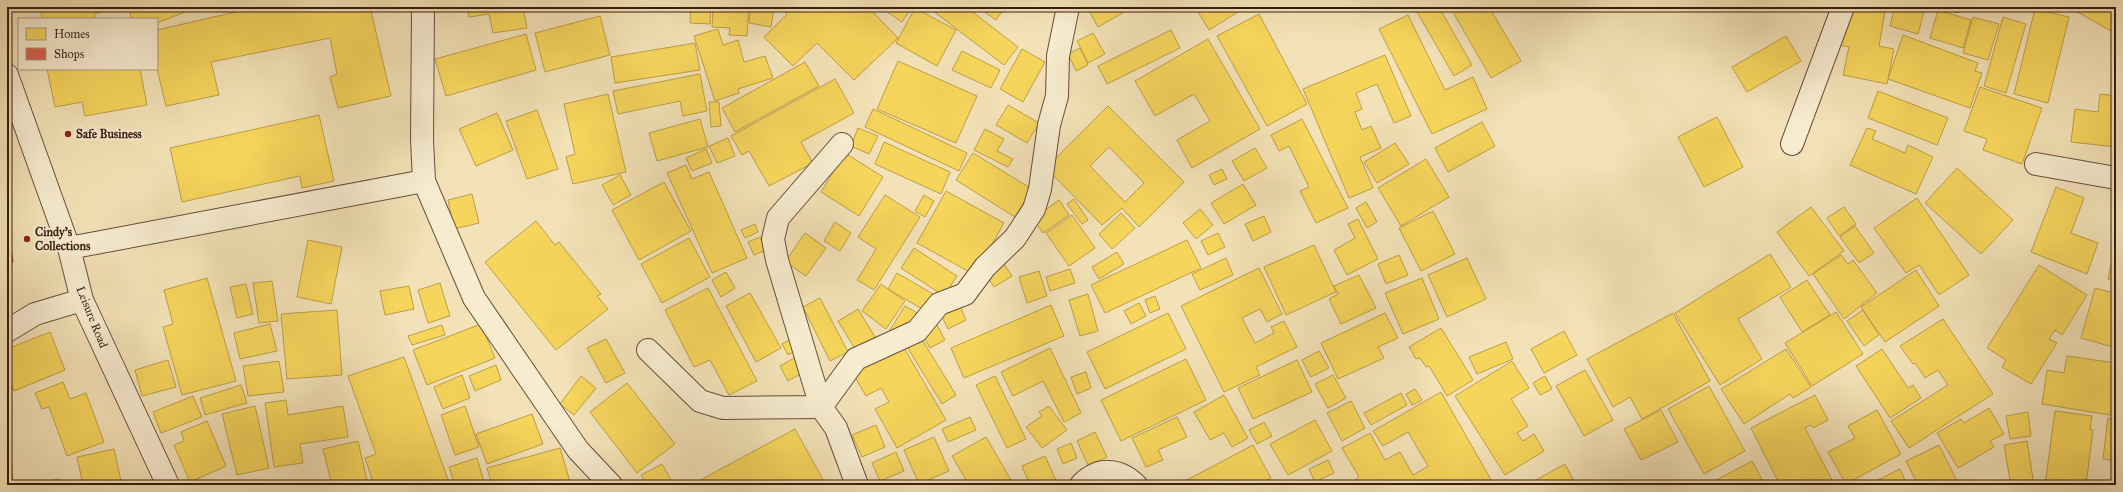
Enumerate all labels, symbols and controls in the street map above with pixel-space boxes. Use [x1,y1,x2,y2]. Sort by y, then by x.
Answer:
legend [18,18,158,70]
text: Homes [54,27,90,41]
text: Shops [54,47,84,61]
place label: Safe Business [76,127,142,141]
marker: Safe Business [63,129,73,139]
place label: Cindy's Collections [35,225,91,253]
marker: Cindy's Collections [22,234,32,244]
street label: Leisure Road [73,284,111,350]

